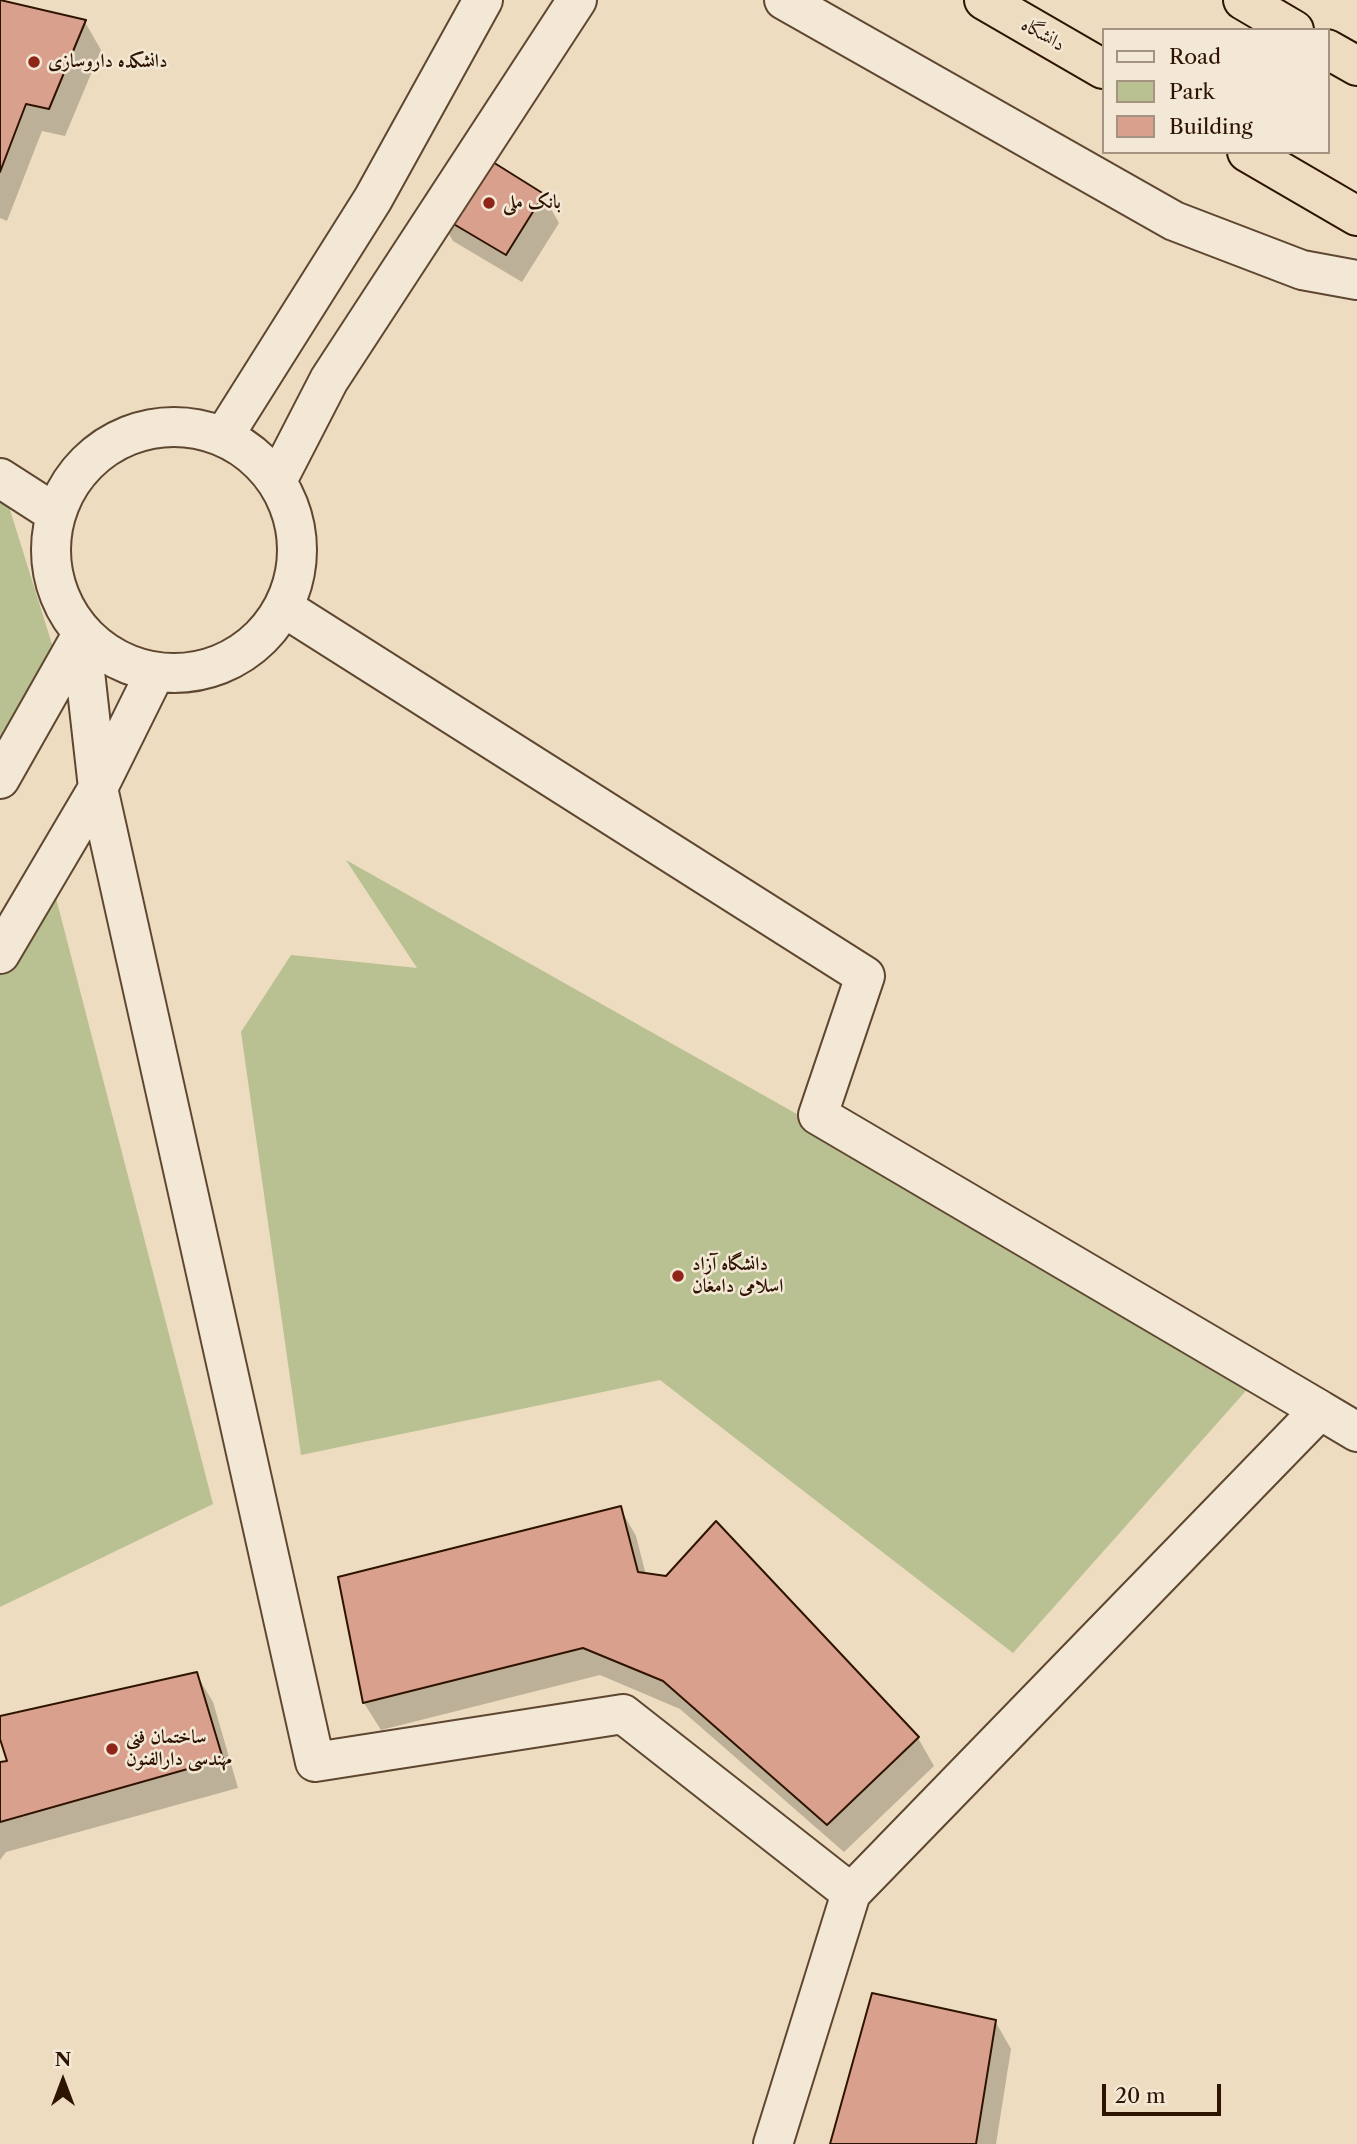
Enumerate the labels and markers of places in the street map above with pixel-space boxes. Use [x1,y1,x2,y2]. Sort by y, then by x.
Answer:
place label: دانشکده داروسازی [48,51,168,73]
marker: دانشکده داروسازی [26,54,42,70]
place label: بانک ملی [503,192,561,214]
marker: بانک ملی [481,195,497,211]
place label: دانشگاه آزاد اسلامی دامغان [692,1254,783,1298]
marker: دانشگاه آزاد اسلامی دامغان [670,1268,686,1284]
place label: ساختمان فنی مهندسی دارالفنون [126,1727,232,1771]
marker: ساختمان فنی مهندسی دارالفنون [104,1741,120,1757]

